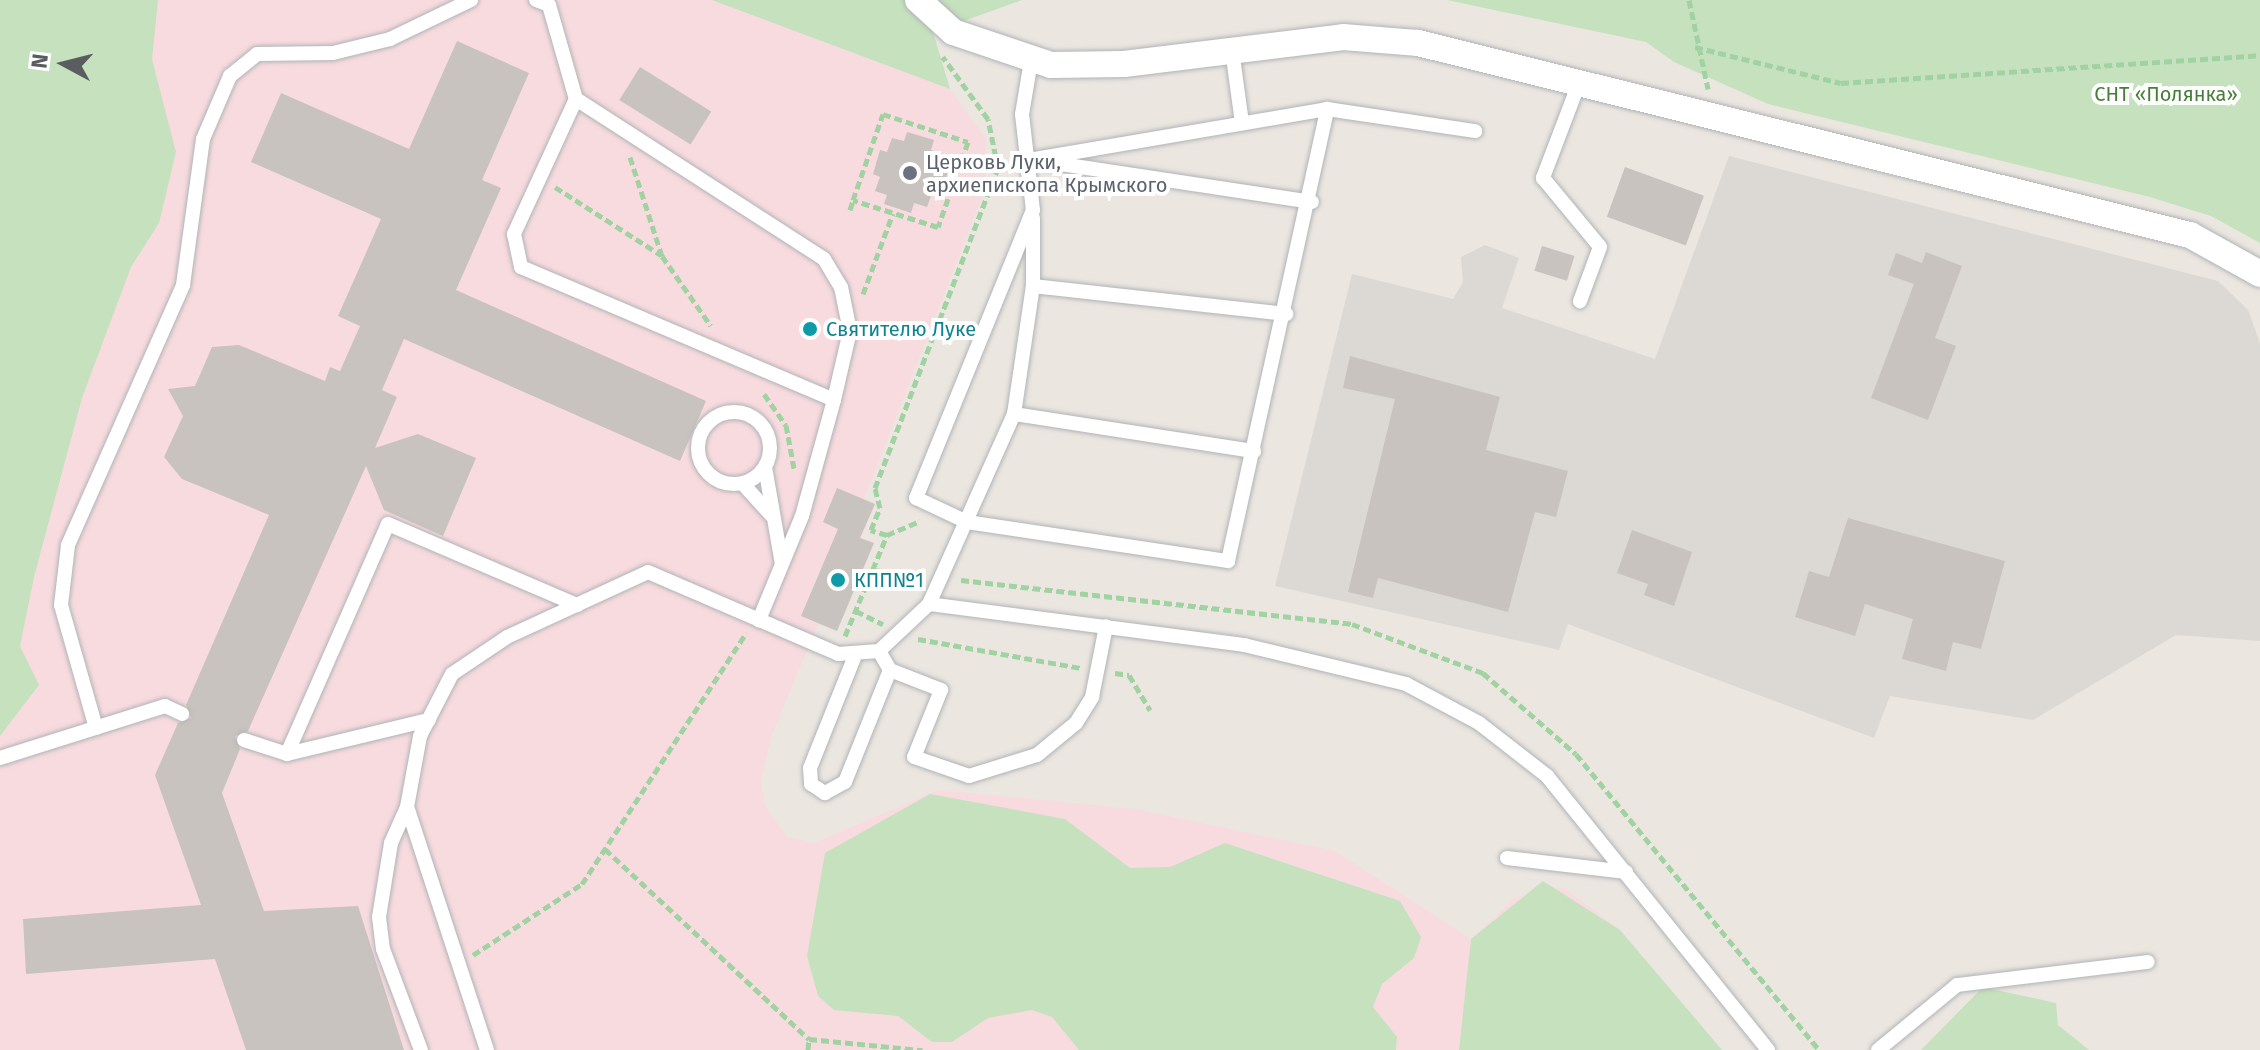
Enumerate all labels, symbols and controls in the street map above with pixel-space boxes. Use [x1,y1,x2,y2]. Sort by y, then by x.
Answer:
north arrow [24,24,104,104]
text: N [25,52,54,70]
park label: СНТ «Полянка» [2094,82,2238,106]
place label: Церковь Луки, архиепископа Крымского [926,150,1167,197]
marker: Церковь Луки, архиепископа Крымского [901,164,919,182]
place label: Святителю Луке [826,317,976,341]
marker: Святителю Луке [801,320,819,338]
place label: КПП№1 [854,568,924,592]
marker: КПП№1 [829,571,847,589]

